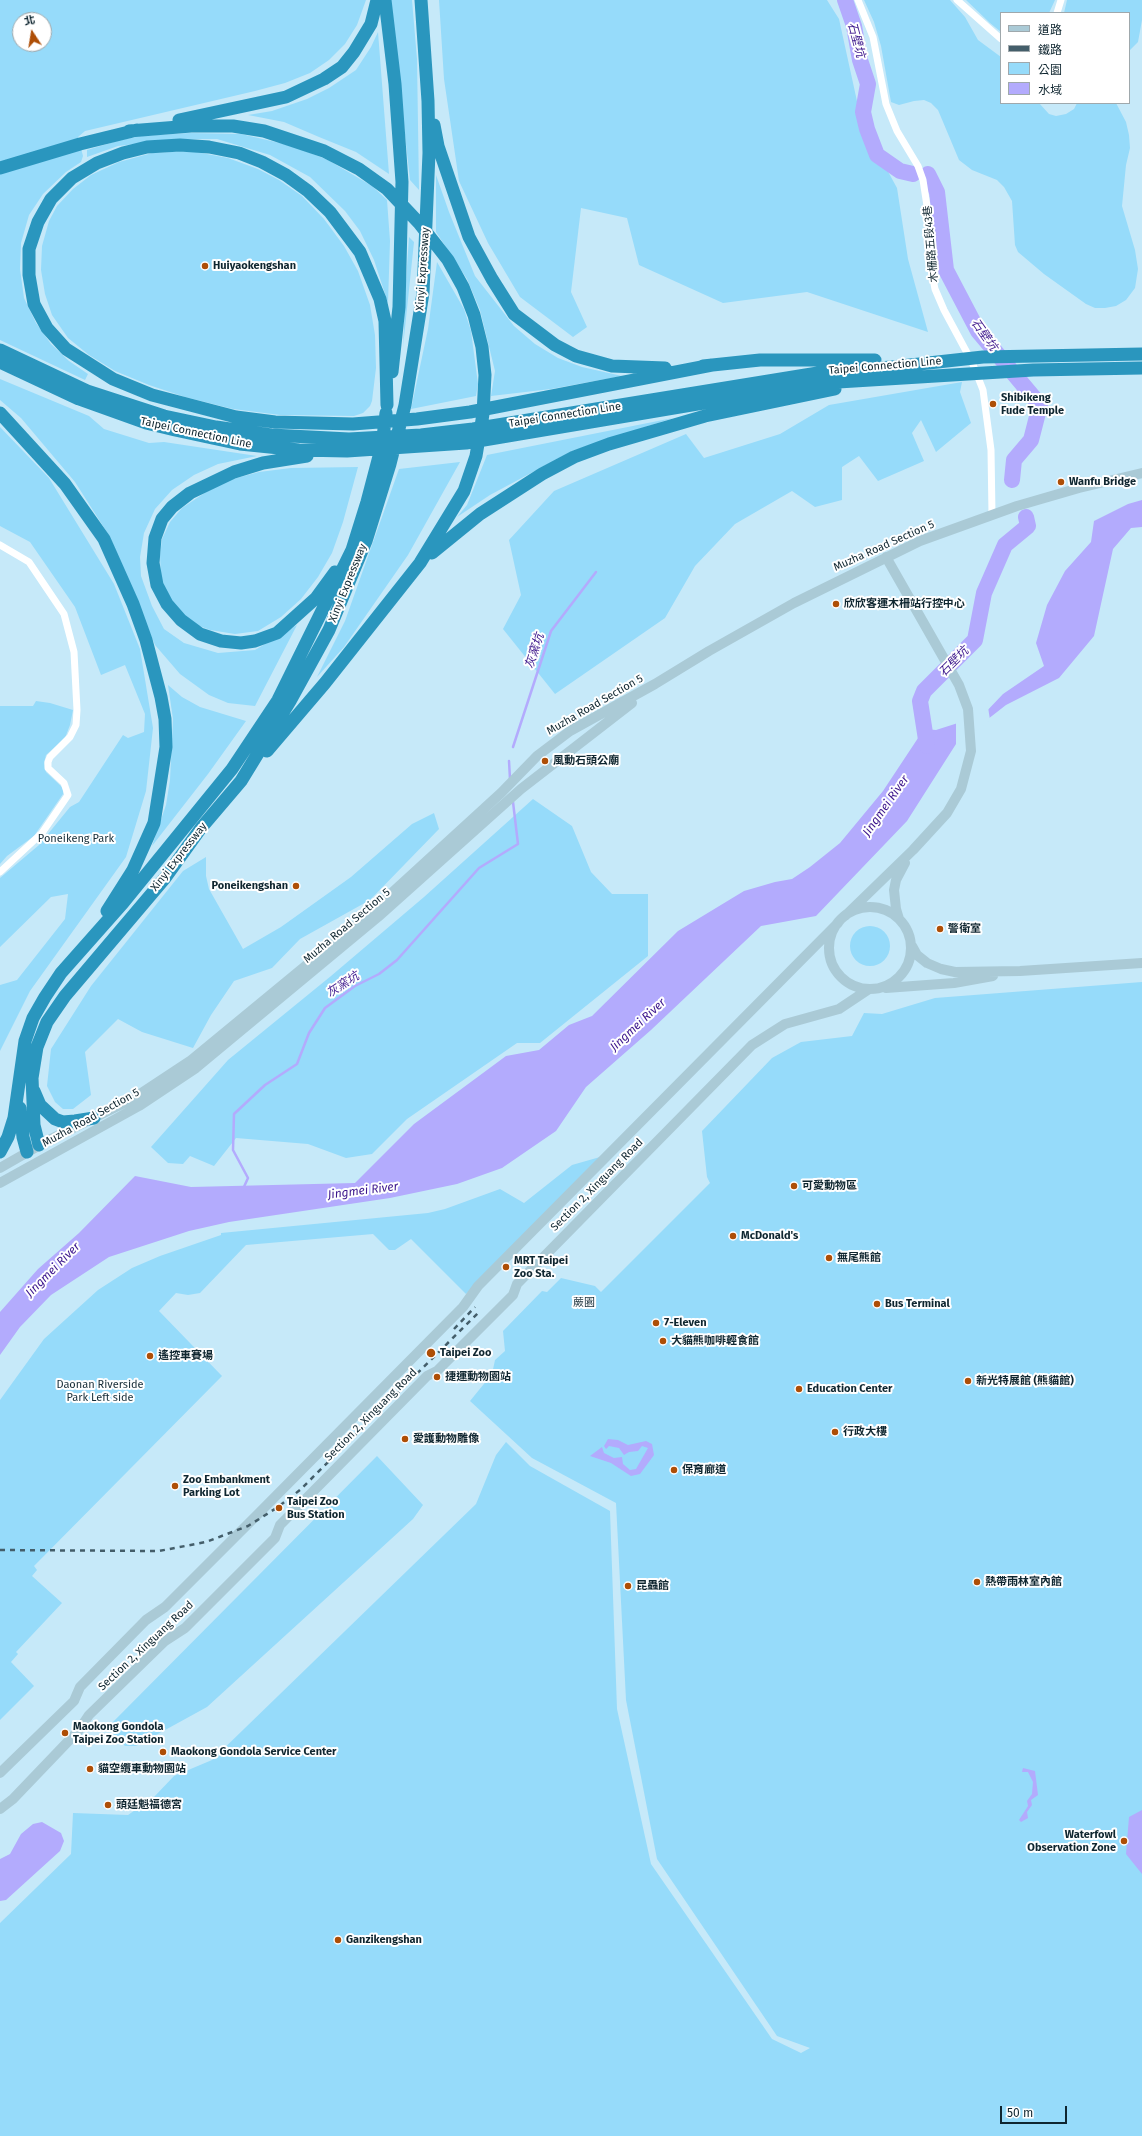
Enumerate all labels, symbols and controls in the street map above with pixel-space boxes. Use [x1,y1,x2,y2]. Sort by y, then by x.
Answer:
north arrow [12,12,52,52]
legend [1000,12,1130,104]
text: 北 [23,13,36,28]
water label: 石壁坑 [844,21,868,59]
text: 道路 [1038,23,1062,37]
text: 鐵路 [1038,43,1062,57]
text: 公園 [1038,63,1062,77]
text: 水域 [1038,83,1062,97]
street label: 木柵路五段43巷 [921,205,941,283]
street label: Xinyi Expressway [414,227,432,311]
place label: Huiyaokengshan [213,259,296,273]
marker: Huiyaokengshan [200,261,210,271]
water label: 石壁坑 [968,316,1000,354]
street label: Taipei Connection Line [828,354,942,378]
place label: Shibikeng Fude Temple [1001,391,1064,417]
marker: Shibikeng Fude Temple [988,399,998,409]
street label: Taipei Connection Line [508,400,622,430]
street label: Taipei Connection Line [139,415,253,451]
place label: Wanfu Bridge [1069,475,1136,489]
marker: Wanfu Bridge [1056,477,1066,487]
street label: Muzha Road Section 5 [832,518,936,574]
street label: Xinyi Expressway [326,542,370,624]
place label: 欣欣客運木柵站行控中心 [844,597,965,611]
marker: 欣欣客運木柵站行控中心 [831,599,841,609]
water label: 灰窯坑 [523,632,547,670]
water label: 石壁坑 [936,644,972,680]
street label: Muzha Road Section 5 [544,672,646,738]
place label: 風動石頭公廟 [553,754,619,768]
marker: 風動石頭公廟 [540,756,550,766]
water label: Jingmei River [860,773,912,839]
street label: Xinyi Expressway [148,820,210,894]
park label: Poneikeng Park [38,832,114,846]
place label: Poneikengshan [211,879,288,893]
marker: Poneikengshan [291,881,301,891]
street label: Muzha Road Section 5 [301,886,393,966]
place label: 警衛室 [948,922,981,936]
marker: 警衛室 [935,924,945,934]
water label: 灰窯坑 [324,969,362,1001]
water label: Jingmei River [607,996,669,1054]
street label: Muzha Road Section 5 [40,1086,142,1150]
street label: Section 2, Xinguang Road [548,1136,646,1234]
place label: 可愛動物區 [802,1179,857,1193]
water label: Jingmei River [327,1180,399,1202]
marker: 可愛動物區 [789,1181,799,1191]
place label: McDonald's [741,1229,798,1243]
marker: McDonald's [728,1231,738,1241]
water label: Jingmei River [23,1240,83,1300]
place label: 無尾熊館 [837,1251,881,1265]
marker: 無尾熊館 [824,1253,834,1263]
place label: MRT Taipei Zoo Sta. [514,1254,568,1280]
marker: MRT Taipei Zoo Sta. [501,1262,511,1272]
park label: 蕨園 [573,1296,595,1310]
place label: Bus Terminal [885,1297,950,1311]
marker: Bus Terminal [872,1299,882,1309]
place label: 7-Eleven [664,1316,706,1330]
marker: 7-Eleven [651,1318,661,1328]
place label: 大貓熊咖啡輕食館 [671,1334,759,1348]
marker: 大貓熊咖啡輕食館 [658,1336,668,1346]
place label: Taipei Zoo [440,1346,491,1360]
marker: Taipei Zoo [425,1347,437,1359]
place label: 遙控車賽場 [158,1349,213,1363]
marker: 遙控車賽場 [145,1351,155,1361]
street label: Section 2, Xinguang Road [322,1366,420,1464]
place label: 捷運動物園站 [445,1370,511,1384]
marker: 捷運動物園站 [432,1372,442,1382]
place label: 新光特展館 (熊貓館) [976,1374,1074,1388]
marker: 新光特展館 (熊貓館) [963,1376,973,1386]
park label: Daonan Riverside Park Left side [56,1378,144,1404]
place label: Education Center [807,1382,892,1396]
marker: Education Center [794,1384,804,1394]
place label: 行政大樓 [843,1425,887,1439]
marker: 行政大樓 [830,1427,840,1437]
place label: 愛護動物雕像 [413,1432,479,1446]
marker: 愛護動物雕像 [400,1434,410,1444]
place label: 保育廊道 [682,1463,726,1477]
marker: 保育廊道 [669,1465,679,1475]
place label: Zoo Embankment Parking Lot [183,1473,270,1499]
marker: Zoo Embankment Parking Lot [170,1481,180,1491]
place label: Taipei Zoo Bus Station [287,1495,345,1521]
marker: Taipei Zoo Bus Station [274,1503,284,1513]
place label: 熱帶雨林室內館 [985,1575,1062,1589]
marker: 熱帶雨林室內館 [972,1577,982,1587]
place label: 昆蟲館 [636,1579,669,1593]
marker: 昆蟲館 [623,1581,633,1591]
street label: Section 2, Xinguang Road [96,1599,196,1693]
place label: Maokong Gondola Taipei Zoo Station [73,1720,164,1746]
marker: Maokong Gondola Taipei Zoo Station [60,1728,70,1738]
place label: Maokong Gondola Service Center [171,1745,337,1759]
marker: Maokong Gondola Service Center [158,1747,168,1757]
place label: 貓空纜車動物園站 [98,1762,186,1776]
marker: 貓空纜車動物園站 [85,1764,95,1774]
place label: 頭廷魁福德宮 [116,1798,182,1812]
marker: 頭廷魁福德宮 [103,1800,113,1810]
place label: Waterfowl Observation Zone [1027,1828,1116,1854]
marker: Waterfowl Observation Zone [1119,1836,1129,1846]
place label: Ganzikengshan [346,1933,422,1947]
marker: Ganzikengshan [333,1935,343,1945]
scale bar [1002,2098,1069,2124]
text: 50 m [1007,2106,1033,2120]

